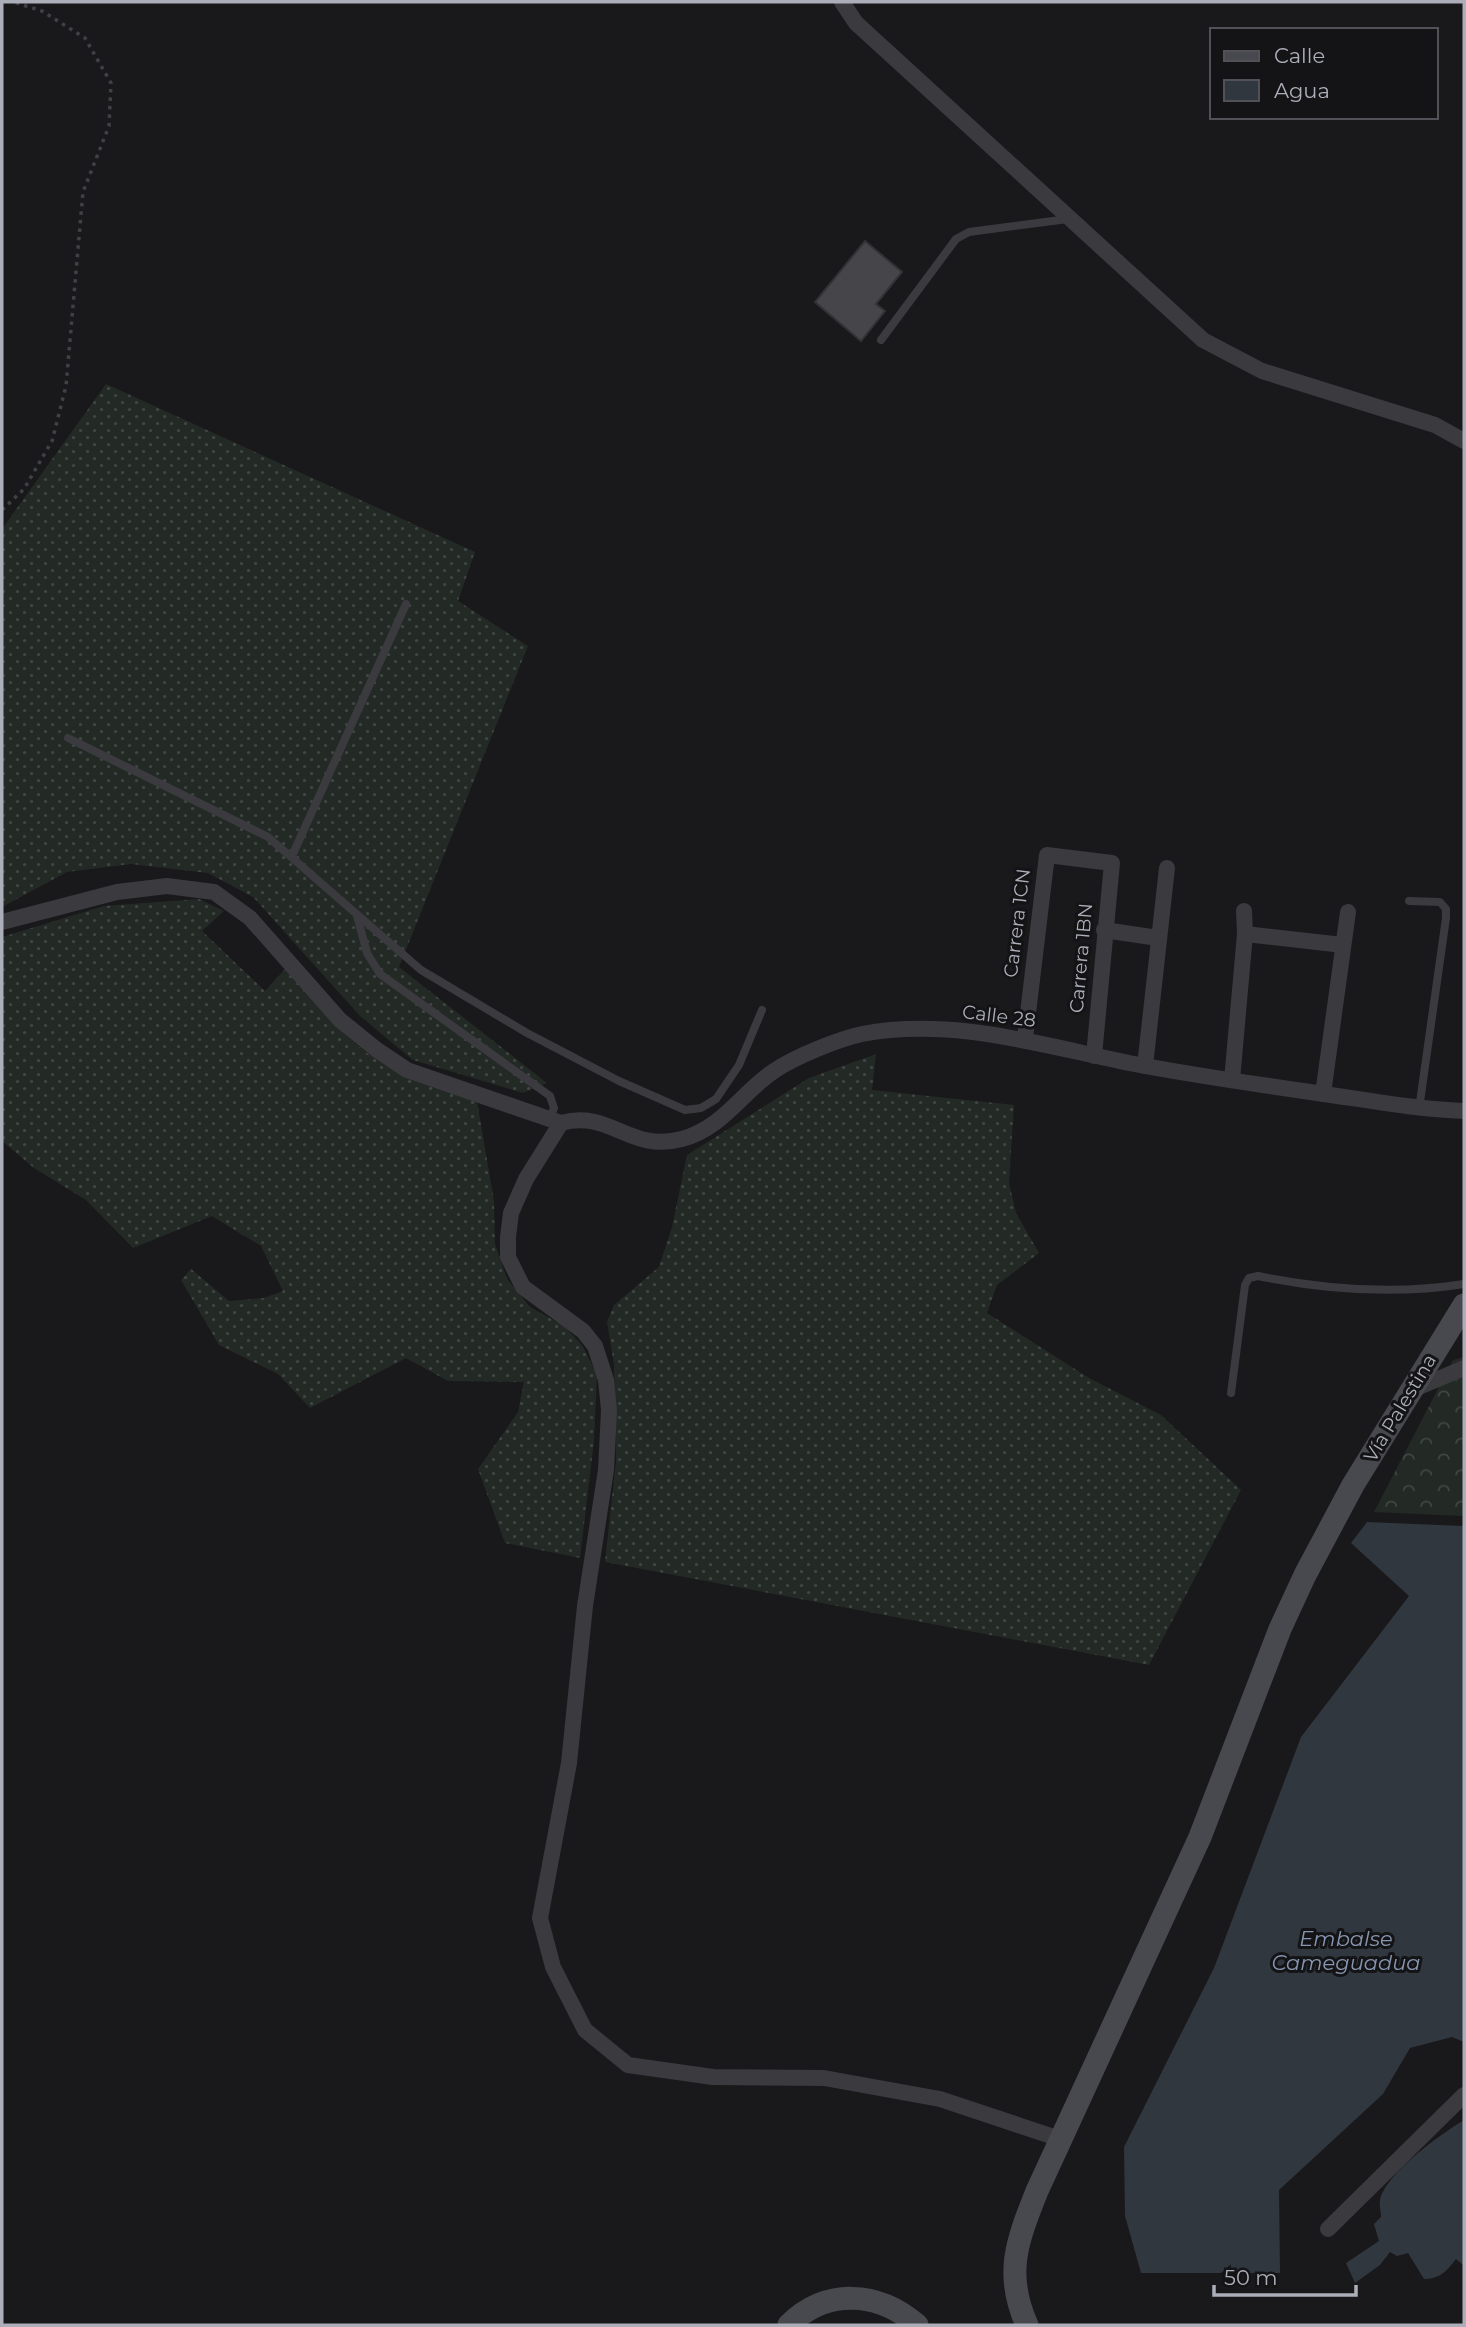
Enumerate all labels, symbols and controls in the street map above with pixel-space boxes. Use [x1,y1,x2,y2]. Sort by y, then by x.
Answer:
legend [1210,28,1438,119]
text: Calle [1274,43,1325,68]
text: Agua [1274,78,1330,103]
street label: Carrera 1CN [999,867,1035,979]
street label: Carrera 1BN [1065,902,1097,1014]
street label: Calle 28 [961,1000,1037,1032]
street label: Vía Palestina [1359,1350,1441,1466]
water label: Embalse Cameguadua [1271,1926,1421,1975]
scale bar [1214,2254,1356,2298]
text: 50 m [1224,2265,1278,2290]

